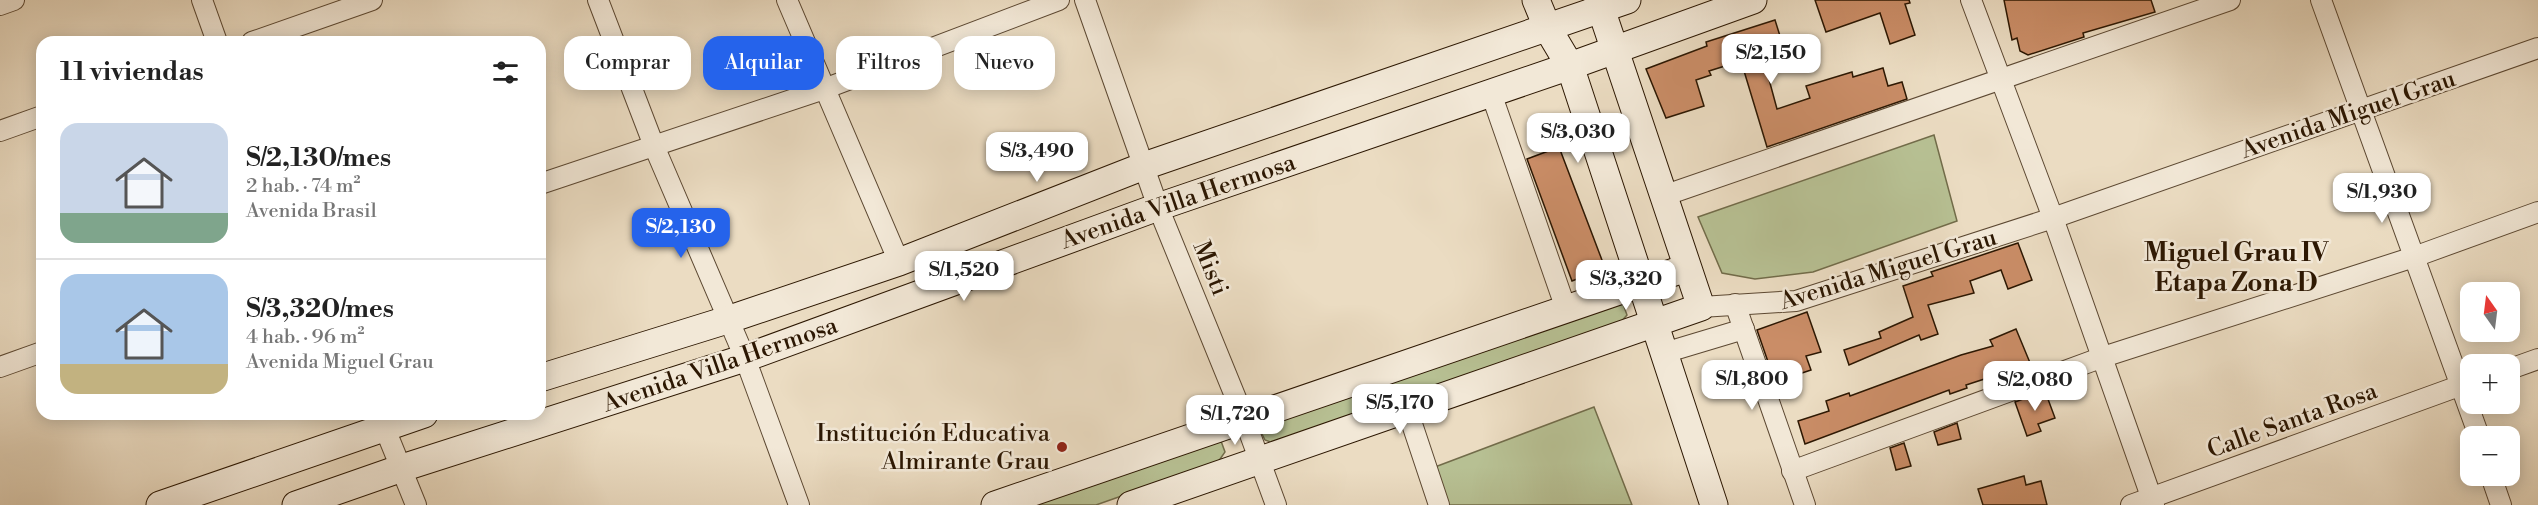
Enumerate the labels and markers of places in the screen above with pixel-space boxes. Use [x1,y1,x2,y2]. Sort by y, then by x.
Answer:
pin: S/2,150 [1716,34,1826,85]
pin: S/3,030 [1523,113,1633,164]
pin: S/3,490 [982,132,1092,183]
pin: S/1,930 [2327,173,2437,224]
pin: S/2,130 [626,208,736,259]
pin: S/1,520 [909,251,1019,302]
pin: S/3,320 [1571,260,1681,311]
pin: S/1,800 [1697,360,1807,411]
pin: S/2,080 [1980,361,2090,412]
pin: S/5,170 [1345,384,1455,435]
pin: S/1,720 [1180,395,1290,446]
place label: Institución Educativa Almirante Grau [816,419,1051,477]
marker: Institución Educativa Almirante Grau [1055,440,1069,454]

